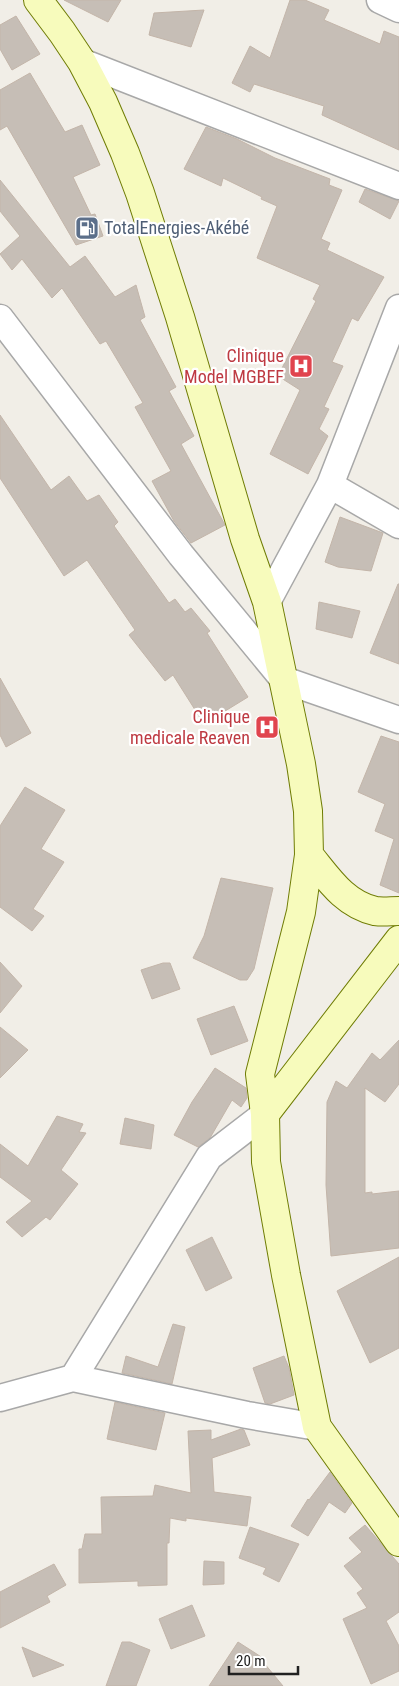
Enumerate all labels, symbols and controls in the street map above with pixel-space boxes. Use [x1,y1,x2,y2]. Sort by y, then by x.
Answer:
fuel station icon: TotalEnergies-Akébé [74,215,100,241]
place label: TotalEnergies-Akébé [104,217,249,238]
place label: Clinique Model MGBEF [184,345,284,387]
hospital icon: Clinique Model MGBEF [288,353,314,379]
place label: Clinique medicale Reaven [130,706,250,748]
hospital icon: Clinique medicale Reaven [254,714,280,740]
scale bar [229,1644,298,1676]
text: 20 m [236,1652,266,1670]

